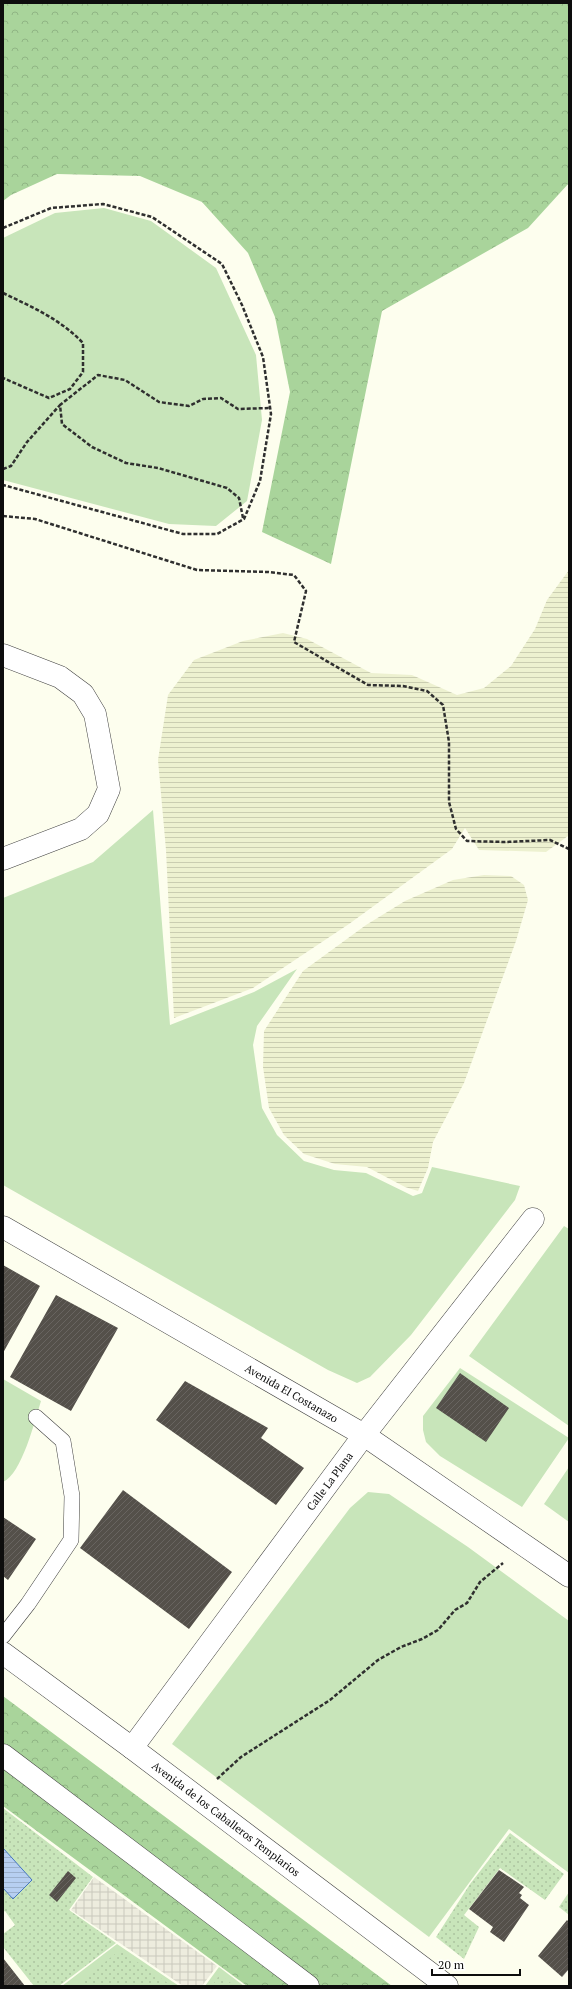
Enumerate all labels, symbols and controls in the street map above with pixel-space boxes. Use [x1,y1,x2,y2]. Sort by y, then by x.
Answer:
street label: Avenida El Costanazo [243,1361,341,1426]
street label: Calle La Plana [303,1449,356,1513]
street label: Avenida de los Caballeros Templarios [149,1759,303,1880]
scale bar [432,1951,520,1977]
text: 20 m [438,1957,465,1972]

